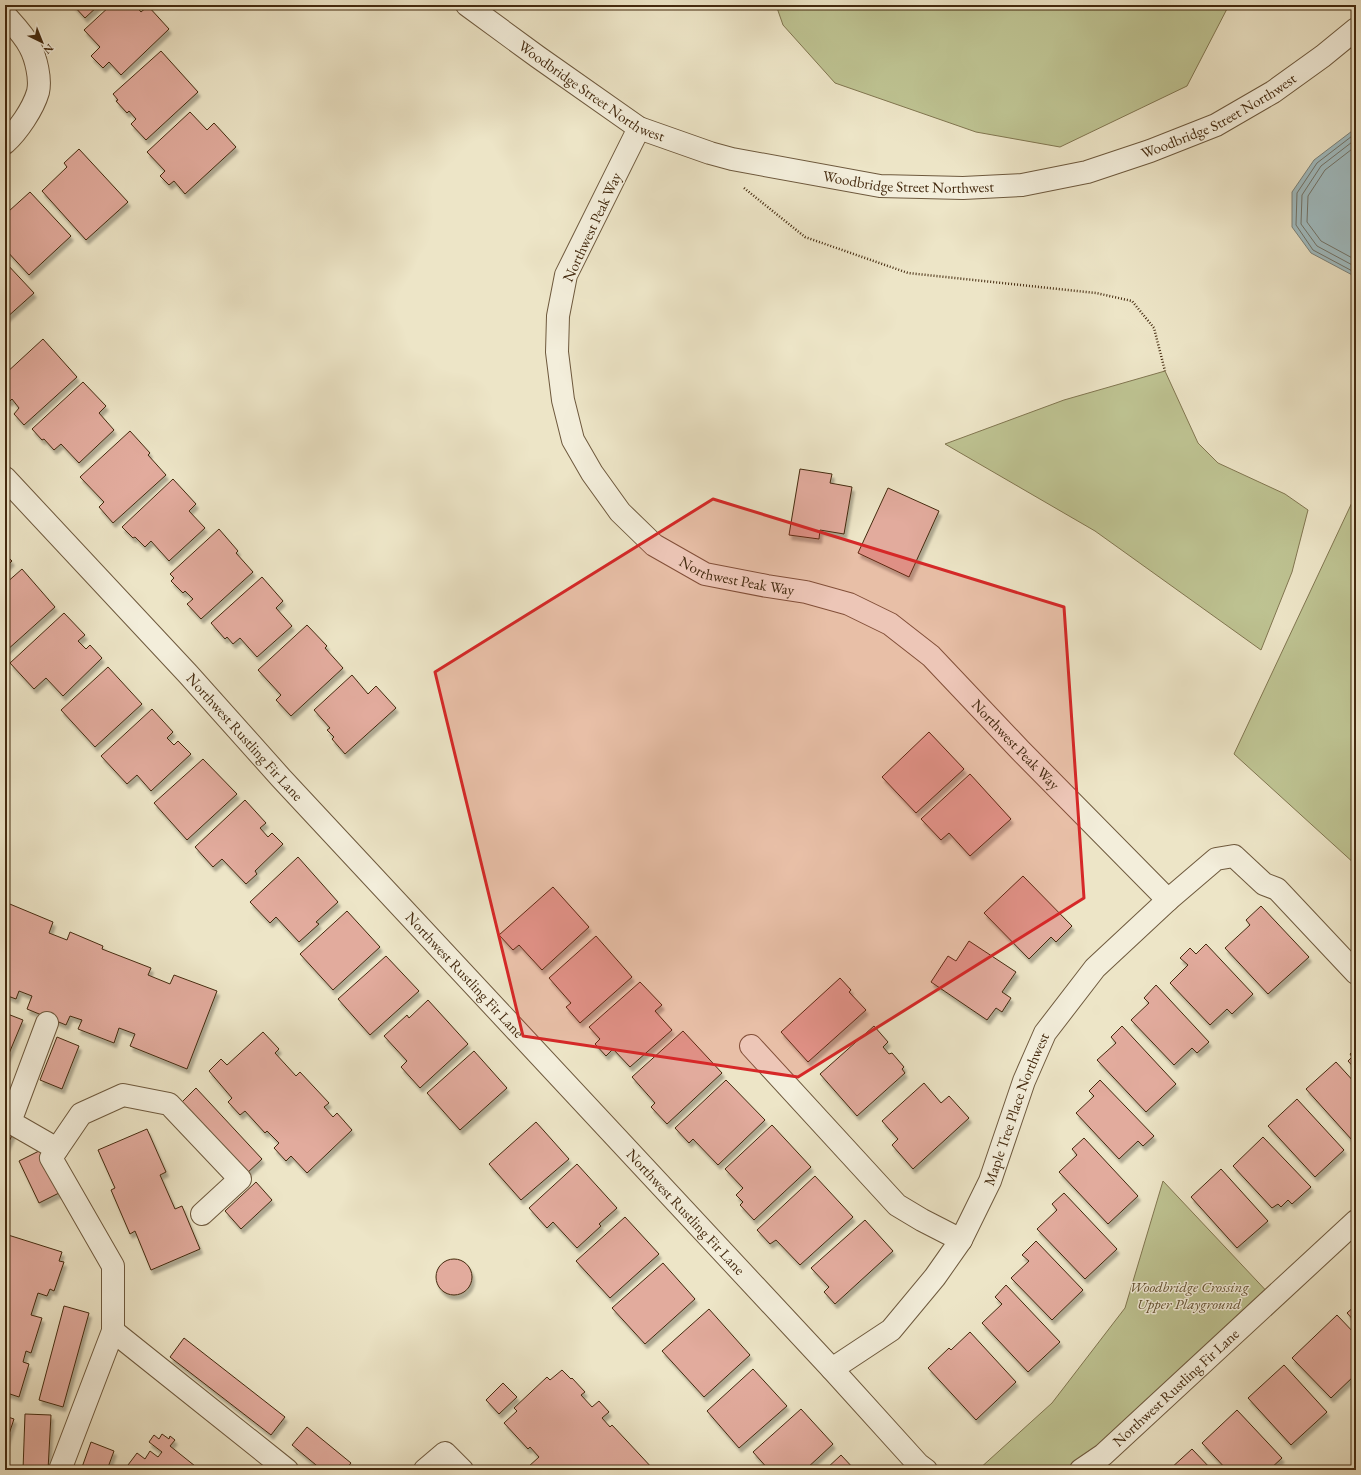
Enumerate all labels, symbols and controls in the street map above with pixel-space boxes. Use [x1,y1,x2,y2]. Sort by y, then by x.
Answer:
north arrow [22,22,62,62]
street label: Woodbridge Street Northwest [515,36,668,145]
text: N [41,41,57,58]
street label: Woodbridge Street Northwest [1139,68,1300,162]
street label: Woodbridge Street Northwest [821,166,995,197]
street label: Northwest Peak Way [558,169,625,285]
street label: Northwest Peak Way [676,551,796,599]
street label: Northwest Rustling Fir Lane [183,669,308,805]
street label: Northwest Peak Way [968,695,1064,794]
street label: Northwest Rustling Fir Lane [402,908,529,1042]
street label: Maple Tree Place Northwest [979,1029,1053,1188]
street label: Northwest Rustling Fir Lane [623,1145,750,1279]
park label: Woodbridge Crossing Upper Playground [1129,1277,1249,1313]
street label: Northwest Rustling Fir Lane [1108,1324,1243,1450]

